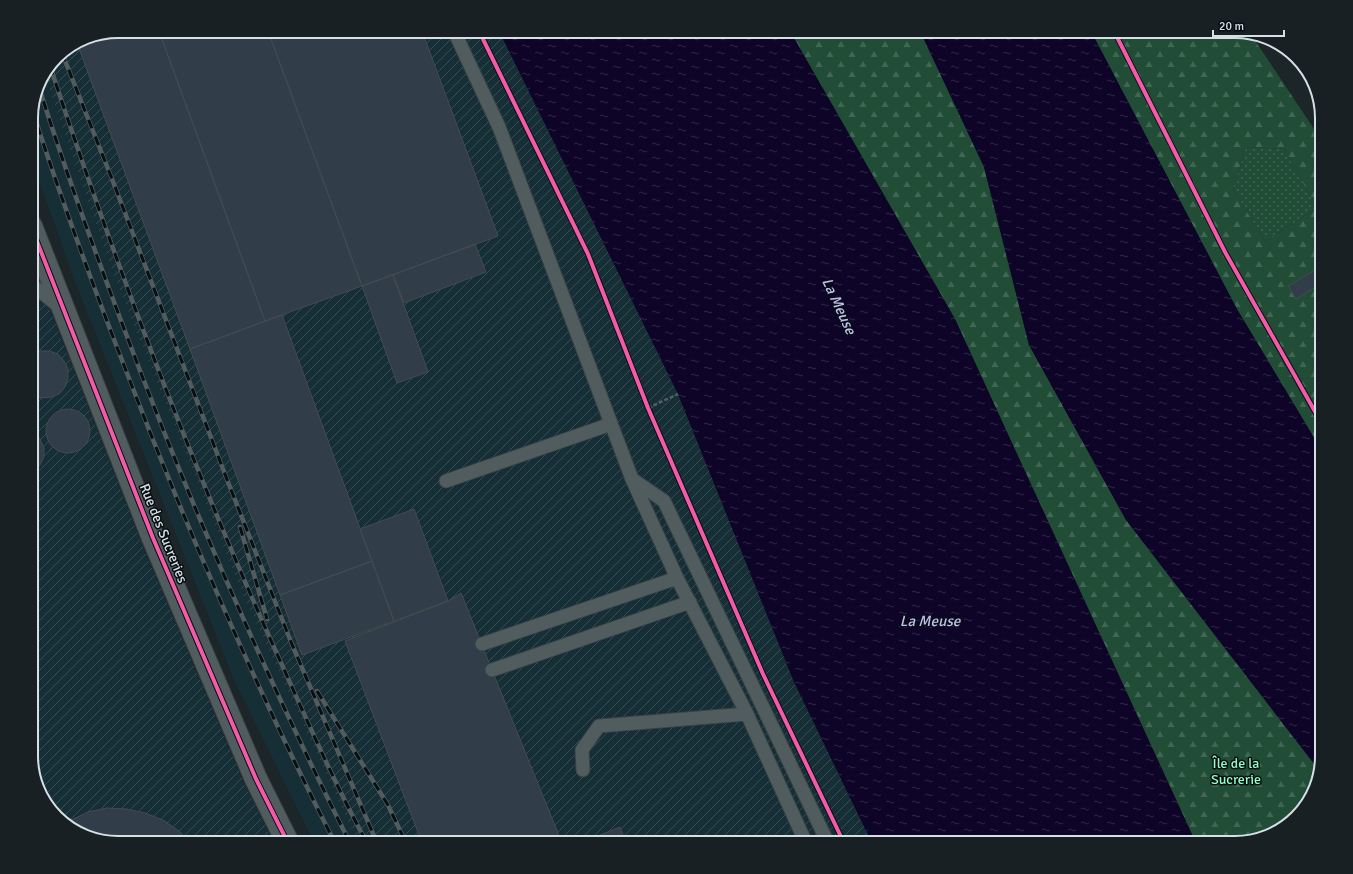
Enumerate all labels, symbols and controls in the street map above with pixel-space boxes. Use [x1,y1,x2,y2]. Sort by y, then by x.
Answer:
scale bar [1213,12,1284,38]
text: 20 m [1219,19,1244,34]
water label: La Meuse [818,275,861,339]
street label: Rue des Sucreries [136,481,191,585]
water label: La Meuse [900,612,962,630]
park label: Île de la Sucrerie [1211,755,1261,788]

